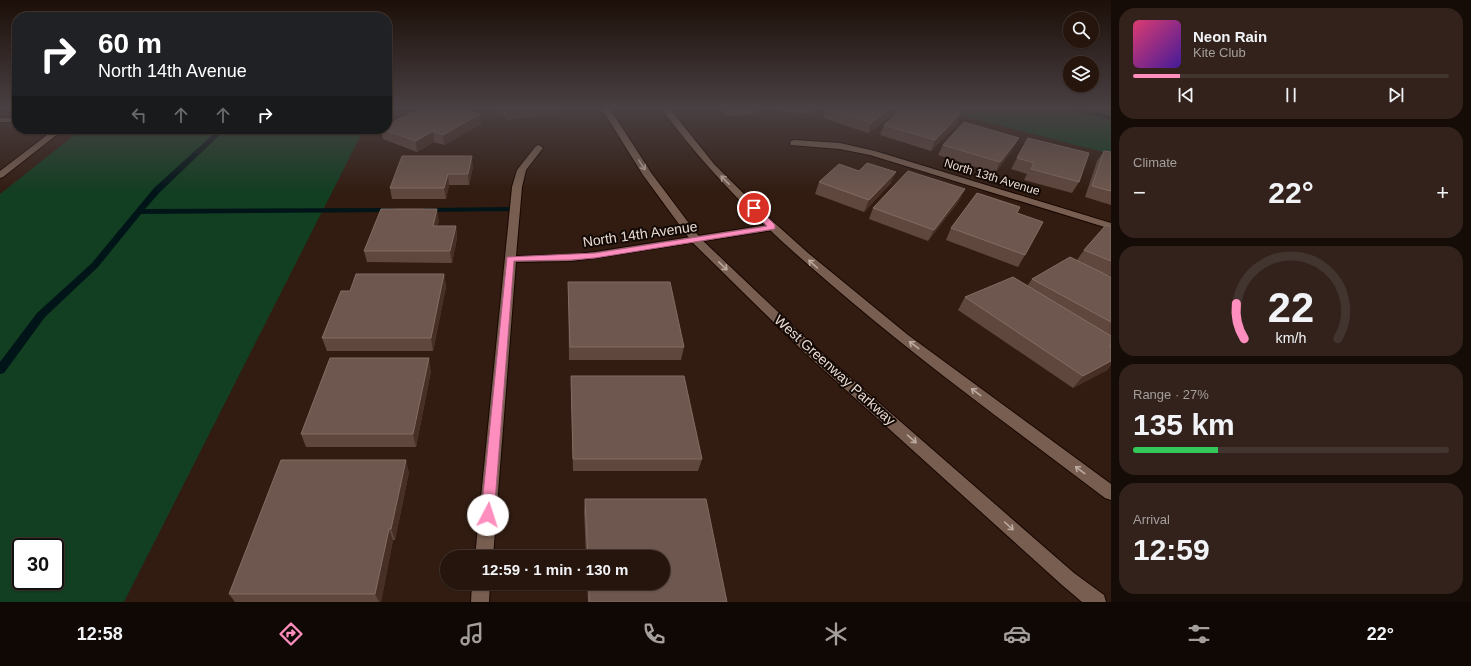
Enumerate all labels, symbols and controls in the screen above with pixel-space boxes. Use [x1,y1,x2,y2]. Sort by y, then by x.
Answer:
map controls [1063,12,1099,92]
button: search [1063,12,1099,48]
icon: right [32,28,84,80]
text: 60 m [98,28,162,59]
text: Neon Rain [1193,28,1267,45]
text: Kite Club [1193,45,1246,60]
button: layers [1063,56,1099,92]
text: North 14th Avenue [98,61,247,81]
icon: previous [1175,84,1197,106]
icon: pause [1280,84,1302,106]
icon: next [1385,84,1407,106]
icon: left [128,104,150,126]
icon: ahead [170,104,192,126]
icon: ahead [212,104,234,126]
icon: right [254,104,276,126]
text: Climate [1133,155,1177,170]
street label: North 13th Avenue [943,156,1042,198]
one-way arrow [638,159,646,170]
one-way arrow [720,175,730,185]
text: 22° [1268,176,1314,209]
text: − [1133,180,1146,205]
text: + [1436,180,1449,205]
pin [737,191,771,225]
icon: arrive [743,197,765,219]
street label: North 14th Avenue [582,218,699,250]
one-way arrow [808,259,818,268]
one-way arrow [718,261,728,271]
text: 22 [1268,284,1314,331]
street label: West Greenway Parkway [771,312,899,428]
text: km/h [1276,330,1307,346]
one-way arrow [908,341,919,349]
text: Range · 27% [1133,387,1209,402]
one-way arrow [971,388,982,396]
text: 135 km [1133,408,1235,441]
one-way arrow [907,435,917,444]
one-way arrow [1074,466,1085,474]
position arrow [467,494,509,536]
text: Arrival [1133,512,1170,527]
one-way arrow [1004,521,1014,531]
text: 12:59 [1133,533,1210,566]
speed limit sign: 30 [12,538,64,590]
text: 12:59 · 1 min · 130 m [482,561,628,578]
icon: directions [277,620,305,648]
icon: music [458,620,486,648]
icon: phone [640,620,668,648]
icon: climate [822,620,850,648]
icon: car [1003,620,1031,648]
icon: filters [1185,620,1213,648]
text: 12:58 [77,624,123,644]
text: 22° [1367,624,1394,644]

